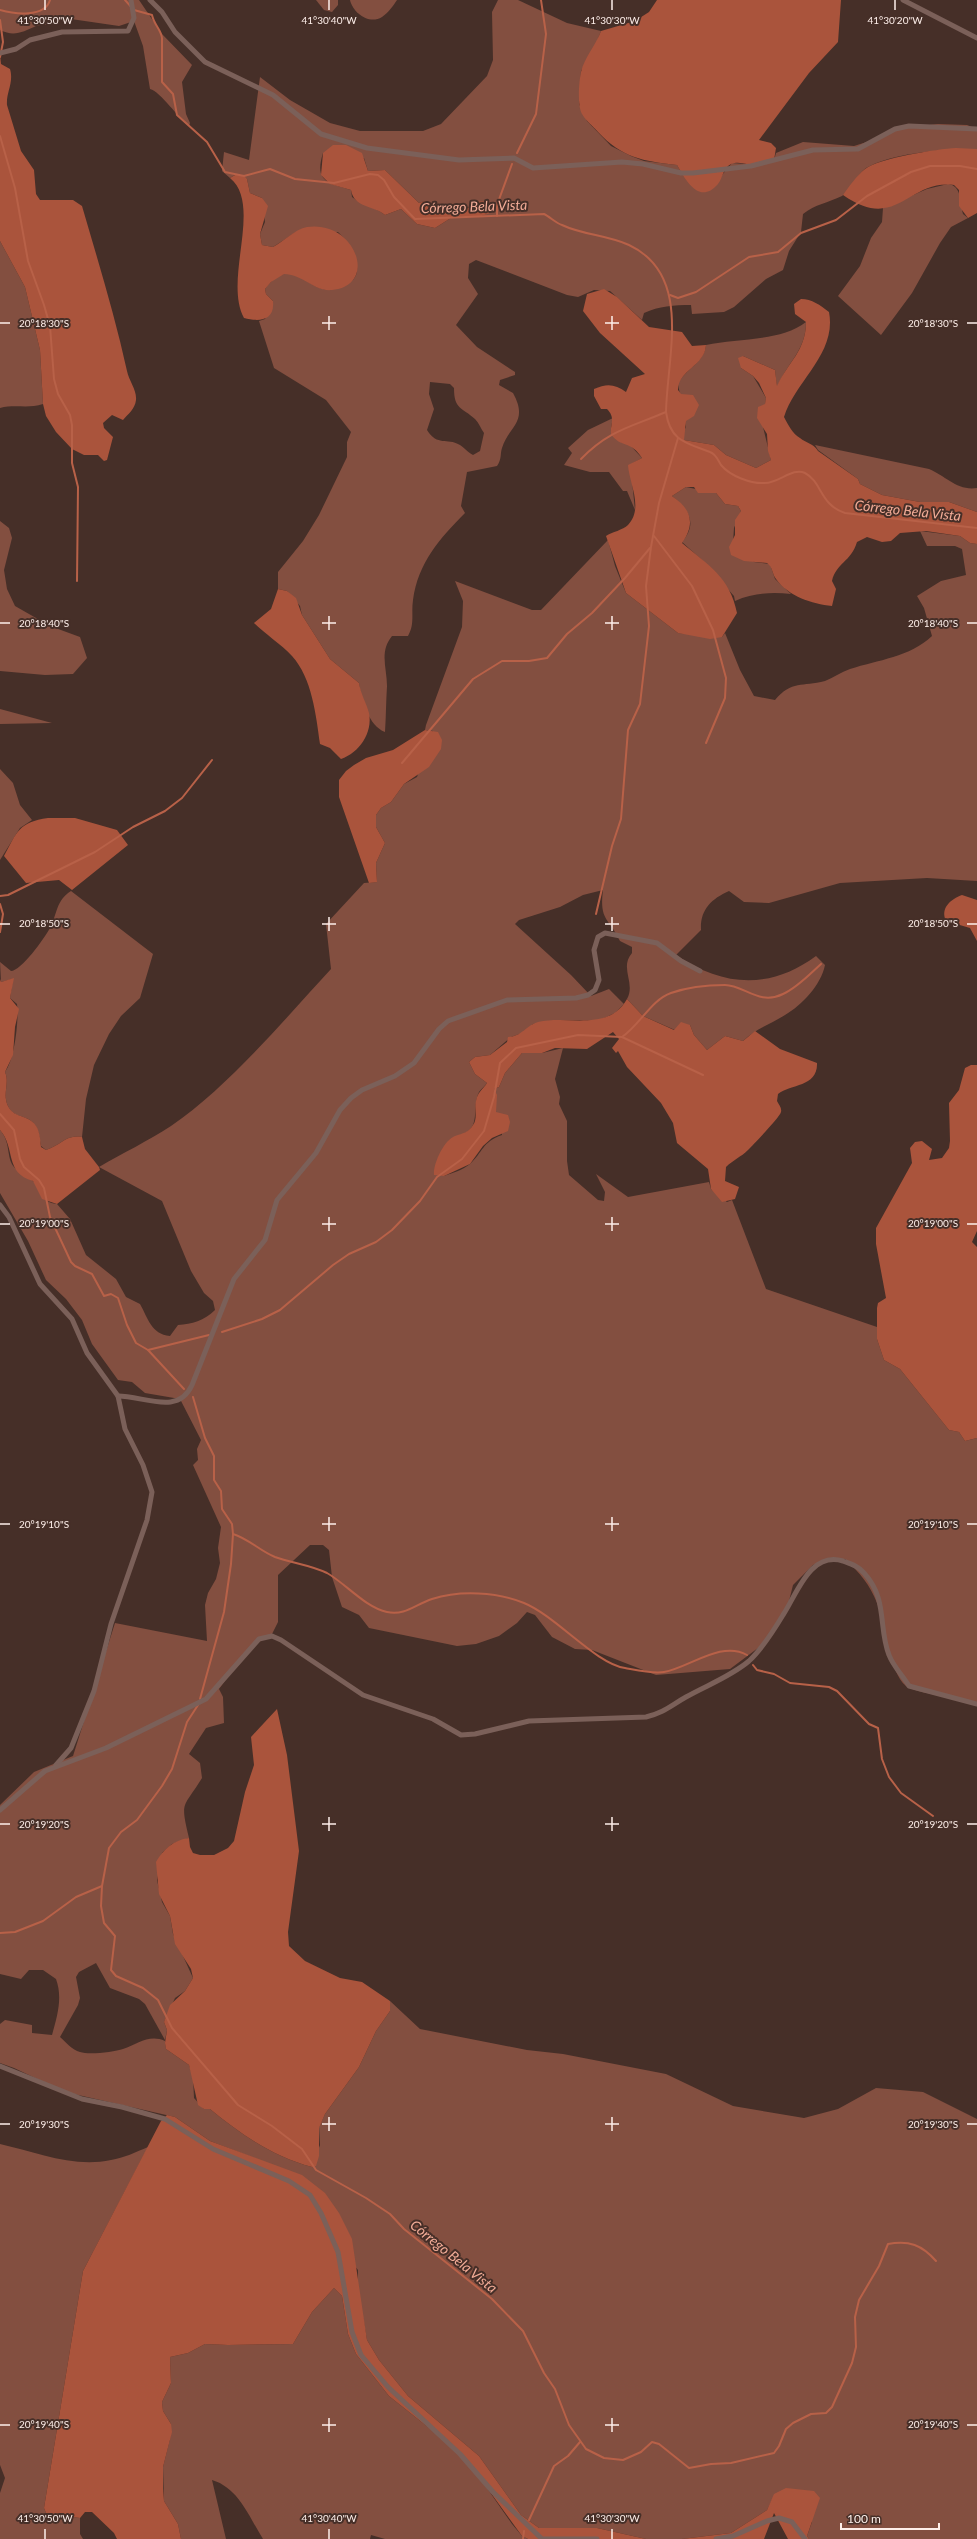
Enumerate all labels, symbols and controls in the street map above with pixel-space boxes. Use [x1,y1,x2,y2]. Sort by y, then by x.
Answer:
text: 41°30'50"W [17,14,73,26]
text: 41°30'40"W [301,14,357,26]
text: 41°30'30"W [584,14,640,26]
text: 41°30'20"W [867,14,923,26]
water label: Córrego Bela Vista [420,196,528,216]
text: 20°18'30"S [19,317,69,329]
text: 20°18'30"S [908,317,958,329]
water label: Córrego Bela Vista [854,496,962,524]
text: 20°18'40"S [19,617,69,629]
text: 20°18'40"S [908,617,958,629]
text: 20°18'50"S [19,917,69,929]
text: 20°18'50"S [908,917,958,929]
text: 20°19'00"S [19,1217,69,1229]
text: 20°19'00"S [908,1217,958,1229]
text: 20°19'10"S [19,1518,69,1530]
text: 20°19'10"S [908,1518,958,1530]
text: 20°19'20"S [19,1818,69,1830]
text: 20°19'20"S [908,1818,958,1830]
text: 20°19'30"S [19,2118,69,2130]
text: 20°19'30"S [908,2118,958,2130]
water label: Córrego Bela Vista [407,2216,501,2296]
text: 20°19'40"S [19,2418,69,2430]
text: 20°19'40"S [908,2418,958,2430]
scale bar [841,2505,939,2531]
text: 100 m [847,2511,881,2526]
text: 41°30'50"W [17,2512,73,2524]
text: 41°30'40"W [301,2512,357,2524]
text: 41°30'30"W [584,2512,640,2524]

